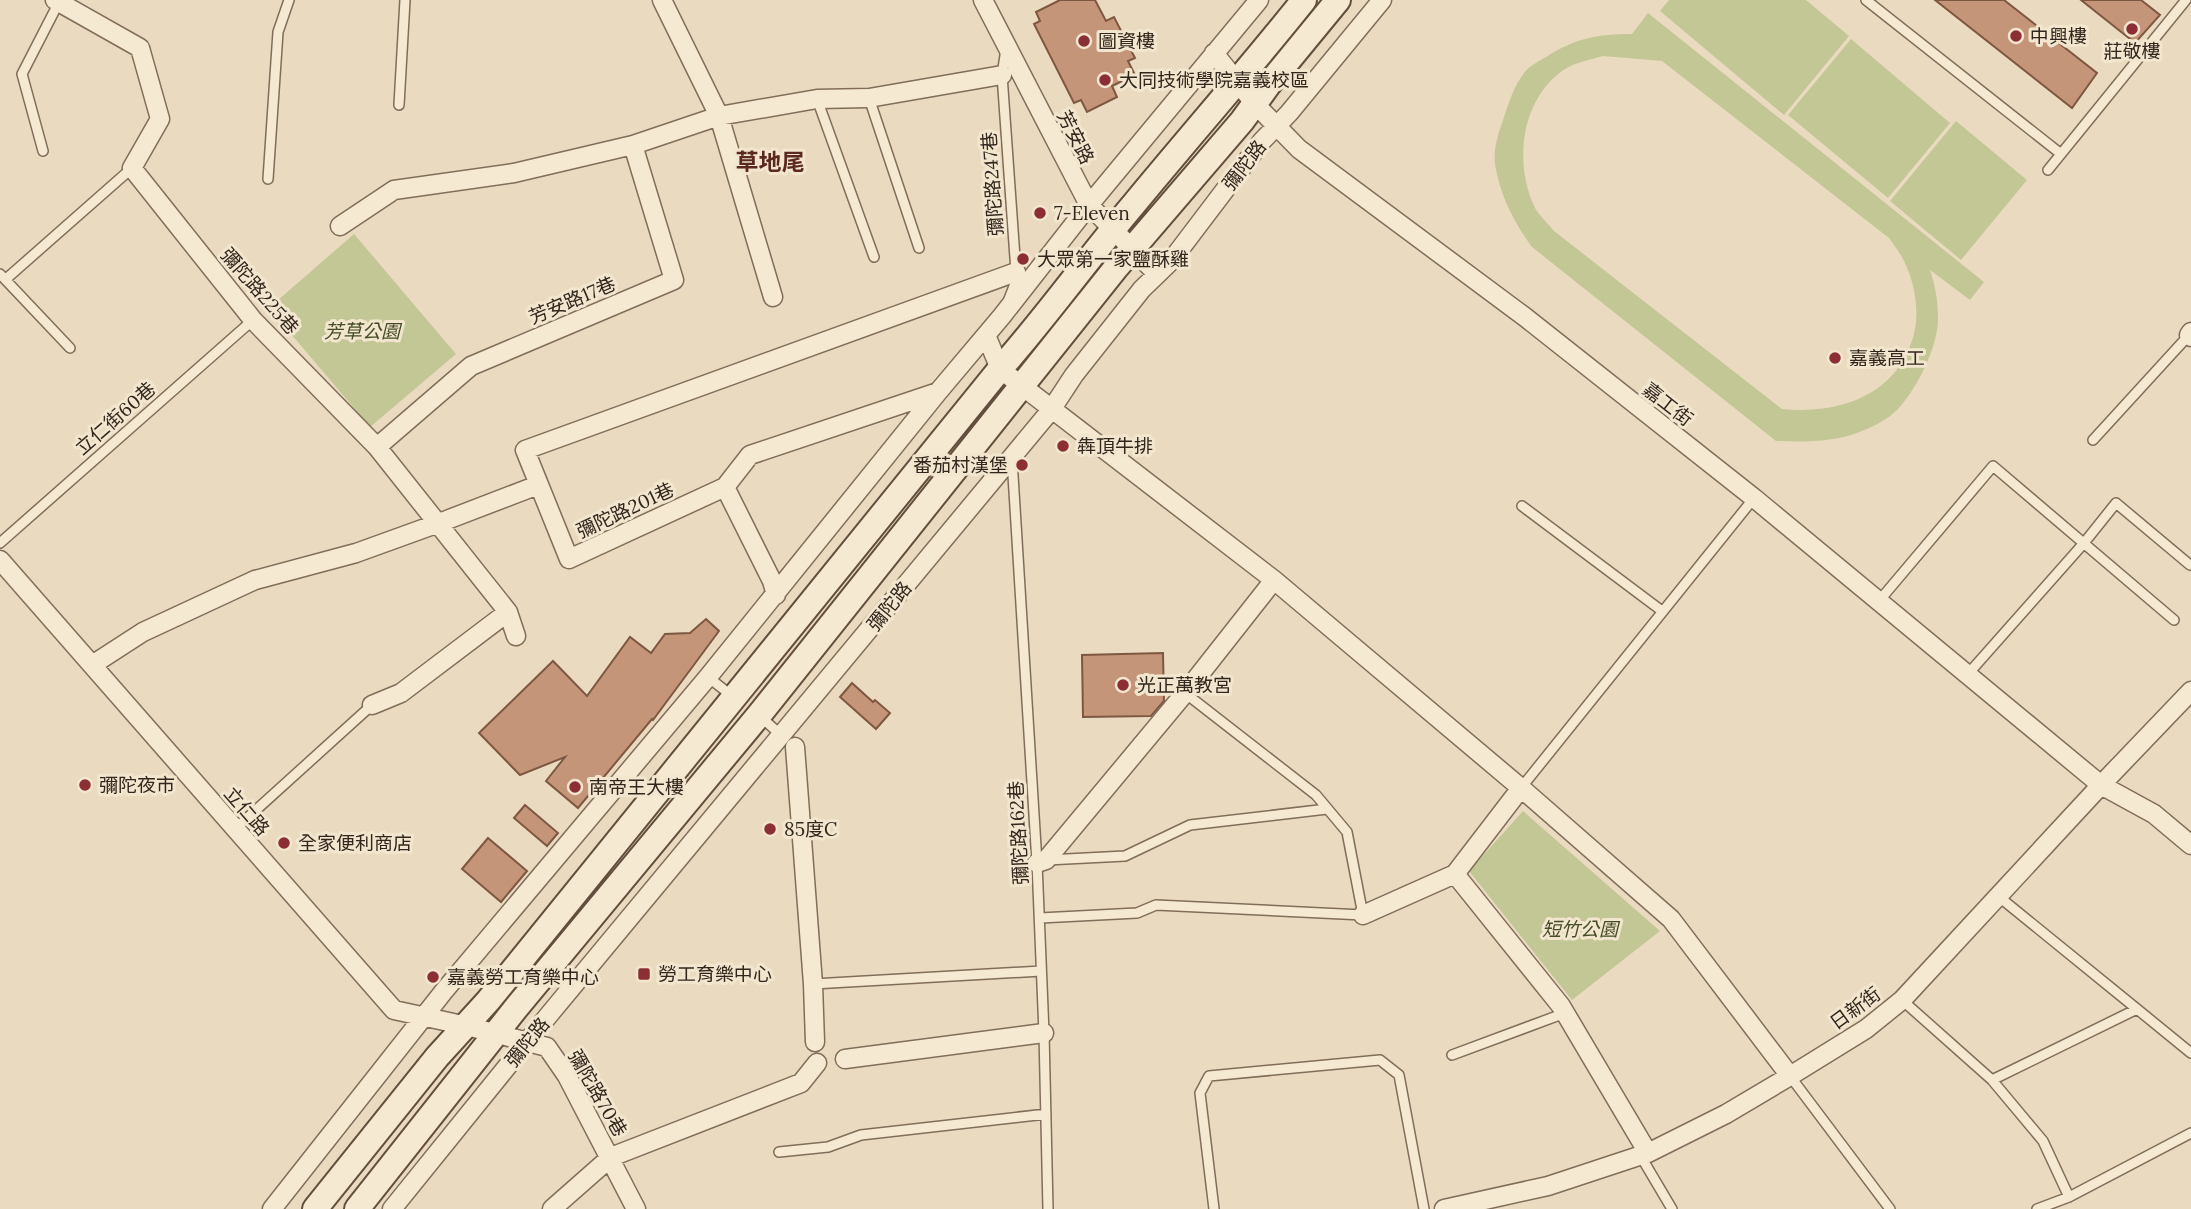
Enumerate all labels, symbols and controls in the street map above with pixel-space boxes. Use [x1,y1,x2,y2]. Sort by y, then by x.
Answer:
marker: 莊敬樓 [2124,21,2140,37]
place label: 中興樓 [2030,24,2087,48]
marker: 中興樓 [2008,28,2024,44]
place label: 圖資樓 [1098,29,1155,53]
marker: 圖資樓 [1076,33,1092,49]
place label: 莊敬樓 [2103,39,2161,63]
place label: 大同技術學院嘉義校區 [1119,68,1309,92]
marker: 大同技術學院嘉義校區 [1097,72,1113,88]
street label: 芳安路 [1052,106,1100,168]
street label: 彌陀路247巷 [976,131,1008,237]
street label: 彌陀路 [1217,135,1271,195]
district label: 草地尾 [736,147,805,176]
place label: 7-Eleven [1054,201,1130,225]
marker: 7-Eleven [1032,205,1048,221]
street label: 彌陀路225巷 [216,243,304,339]
place label: 大眾第一家鹽酥雞 [1037,247,1189,271]
marker: 大眾第一家鹽酥雞 [1015,251,1031,267]
street label: 芳安路17巷 [525,271,619,329]
park label: 芳草公園 [324,319,403,343]
place label: 嘉義高工 [1849,346,1925,370]
marker: 嘉義高工 [1827,350,1843,366]
street label: 立仁街60巷 [70,377,160,459]
street label: 嘉工街 [1638,377,1698,431]
place label: 犇頂牛排 [1077,434,1153,458]
marker: 犇頂牛排 [1055,438,1071,454]
place label: 番茄村漢堡 [913,453,1008,477]
marker: 番茄村漢堡 [1014,457,1030,473]
street label: 彌陀路201巷 [572,477,678,543]
street label: 彌陀路 [862,576,916,636]
place label: 光正萬教宮 [1137,673,1232,697]
marker: 光正萬教宮 [1115,677,1131,693]
place label: 彌陀夜市 [99,773,175,797]
place label: 南帝王大樓 [589,775,684,799]
marker: 彌陀夜市 [77,777,93,793]
marker: 南帝王大樓 [567,779,583,795]
street label: 彌陀路162巷 [1003,780,1033,886]
street label: 立仁路 [219,782,275,840]
place label: 85度C [784,817,837,841]
marker: 85度C [762,821,778,837]
place label: 全家便利商店 [298,831,412,855]
marker: 全家便利商店 [276,835,292,851]
park label: 短竹公園 [1542,917,1621,941]
place label: 勞工育樂中心 [658,962,772,986]
place label: 嘉義勞工育樂中心 [447,965,599,989]
marker: 勞工育樂中心 [636,966,652,982]
marker: 嘉義勞工育樂中心 [425,969,441,985]
street label: 日新街 [1825,982,1885,1034]
street label: 彌陀路 [500,1012,554,1072]
street label: 彌陀路70巷 [563,1045,633,1141]

